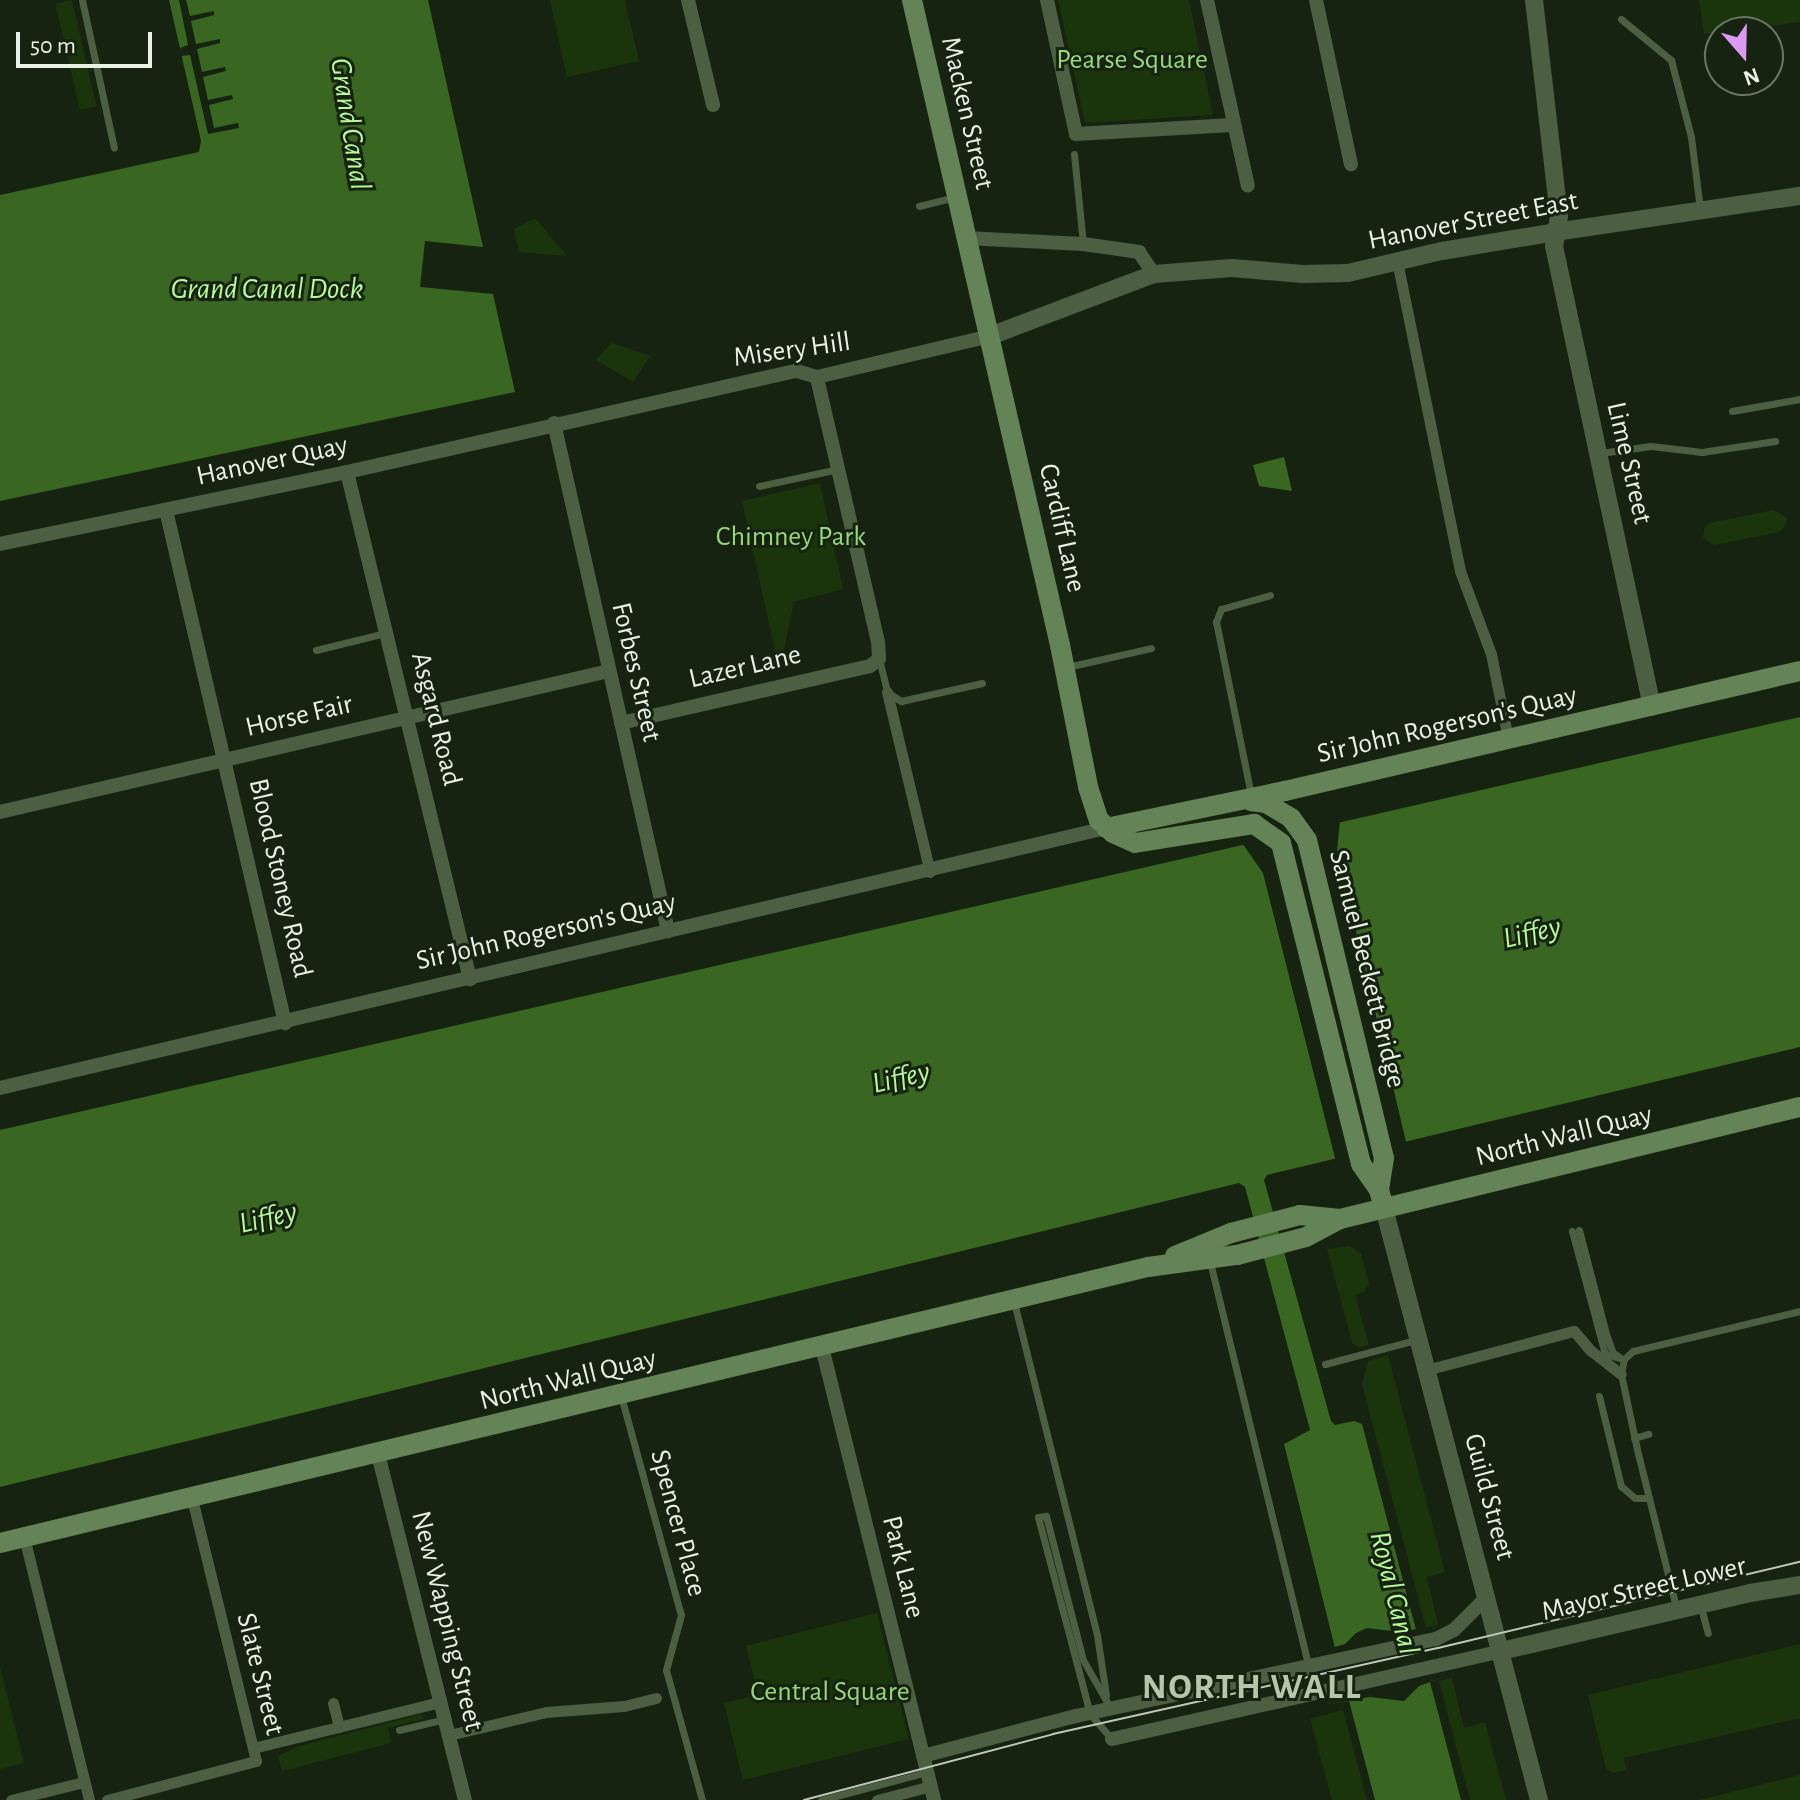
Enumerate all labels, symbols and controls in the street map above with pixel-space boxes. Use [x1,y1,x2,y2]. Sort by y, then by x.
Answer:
scale bar [20,16,156,66]
north arrow [1704,16,1784,96]
street label: Macken Street [933,33,1001,193]
text: 50 m [30,34,76,58]
park label: Pearse Square [1056,43,1208,77]
water label: Grand Canal [322,55,378,193]
text: N [1741,64,1762,90]
street label: Hanover Street East [1365,184,1581,258]
water label: Grand Canal Dock [171,271,363,307]
street label: Misery Hill [731,325,853,375]
street label: Lime Street [1599,399,1659,527]
street label: Hanover Quay [193,429,351,493]
street label: Cardiff Lane [1031,461,1093,595]
park label: Chimney Park [716,520,866,554]
street label: Forbes Street [604,599,668,745]
street label: Lazer Lane [686,638,804,696]
street label: Asgard Road [403,649,469,789]
street label: Sir John Rogerson's Quay [1314,679,1580,771]
street label: Horse Fair [242,687,356,745]
street label: Blood Stoney Road [241,775,319,981]
street label: Samuel Beckett Bridge [1321,846,1413,1092]
street label: Sir John Rogerson's Quay [413,886,679,978]
water label: Liffey [1500,909,1564,957]
water label: Liffey [869,1054,933,1102]
street label: North Wall Quay [1472,1098,1656,1174]
water label: Liffey [236,1194,300,1242]
street label: North Wall Quay [476,1342,660,1418]
street label: Guild Street [1456,1430,1522,1564]
street label: Spencer Place [642,1446,714,1600]
street label: New Wapping Street [403,1508,491,1734]
street label: Park Lane [874,1512,932,1622]
water label: Royal Canal [1361,1528,1427,1658]
street label: Mayor Street Lower [1539,1549,1749,1629]
street label: Slate Street [229,1609,291,1739]
district label: NORTH WALL [1142,1666,1362,1710]
park label: Central Square [750,1675,910,1709]

